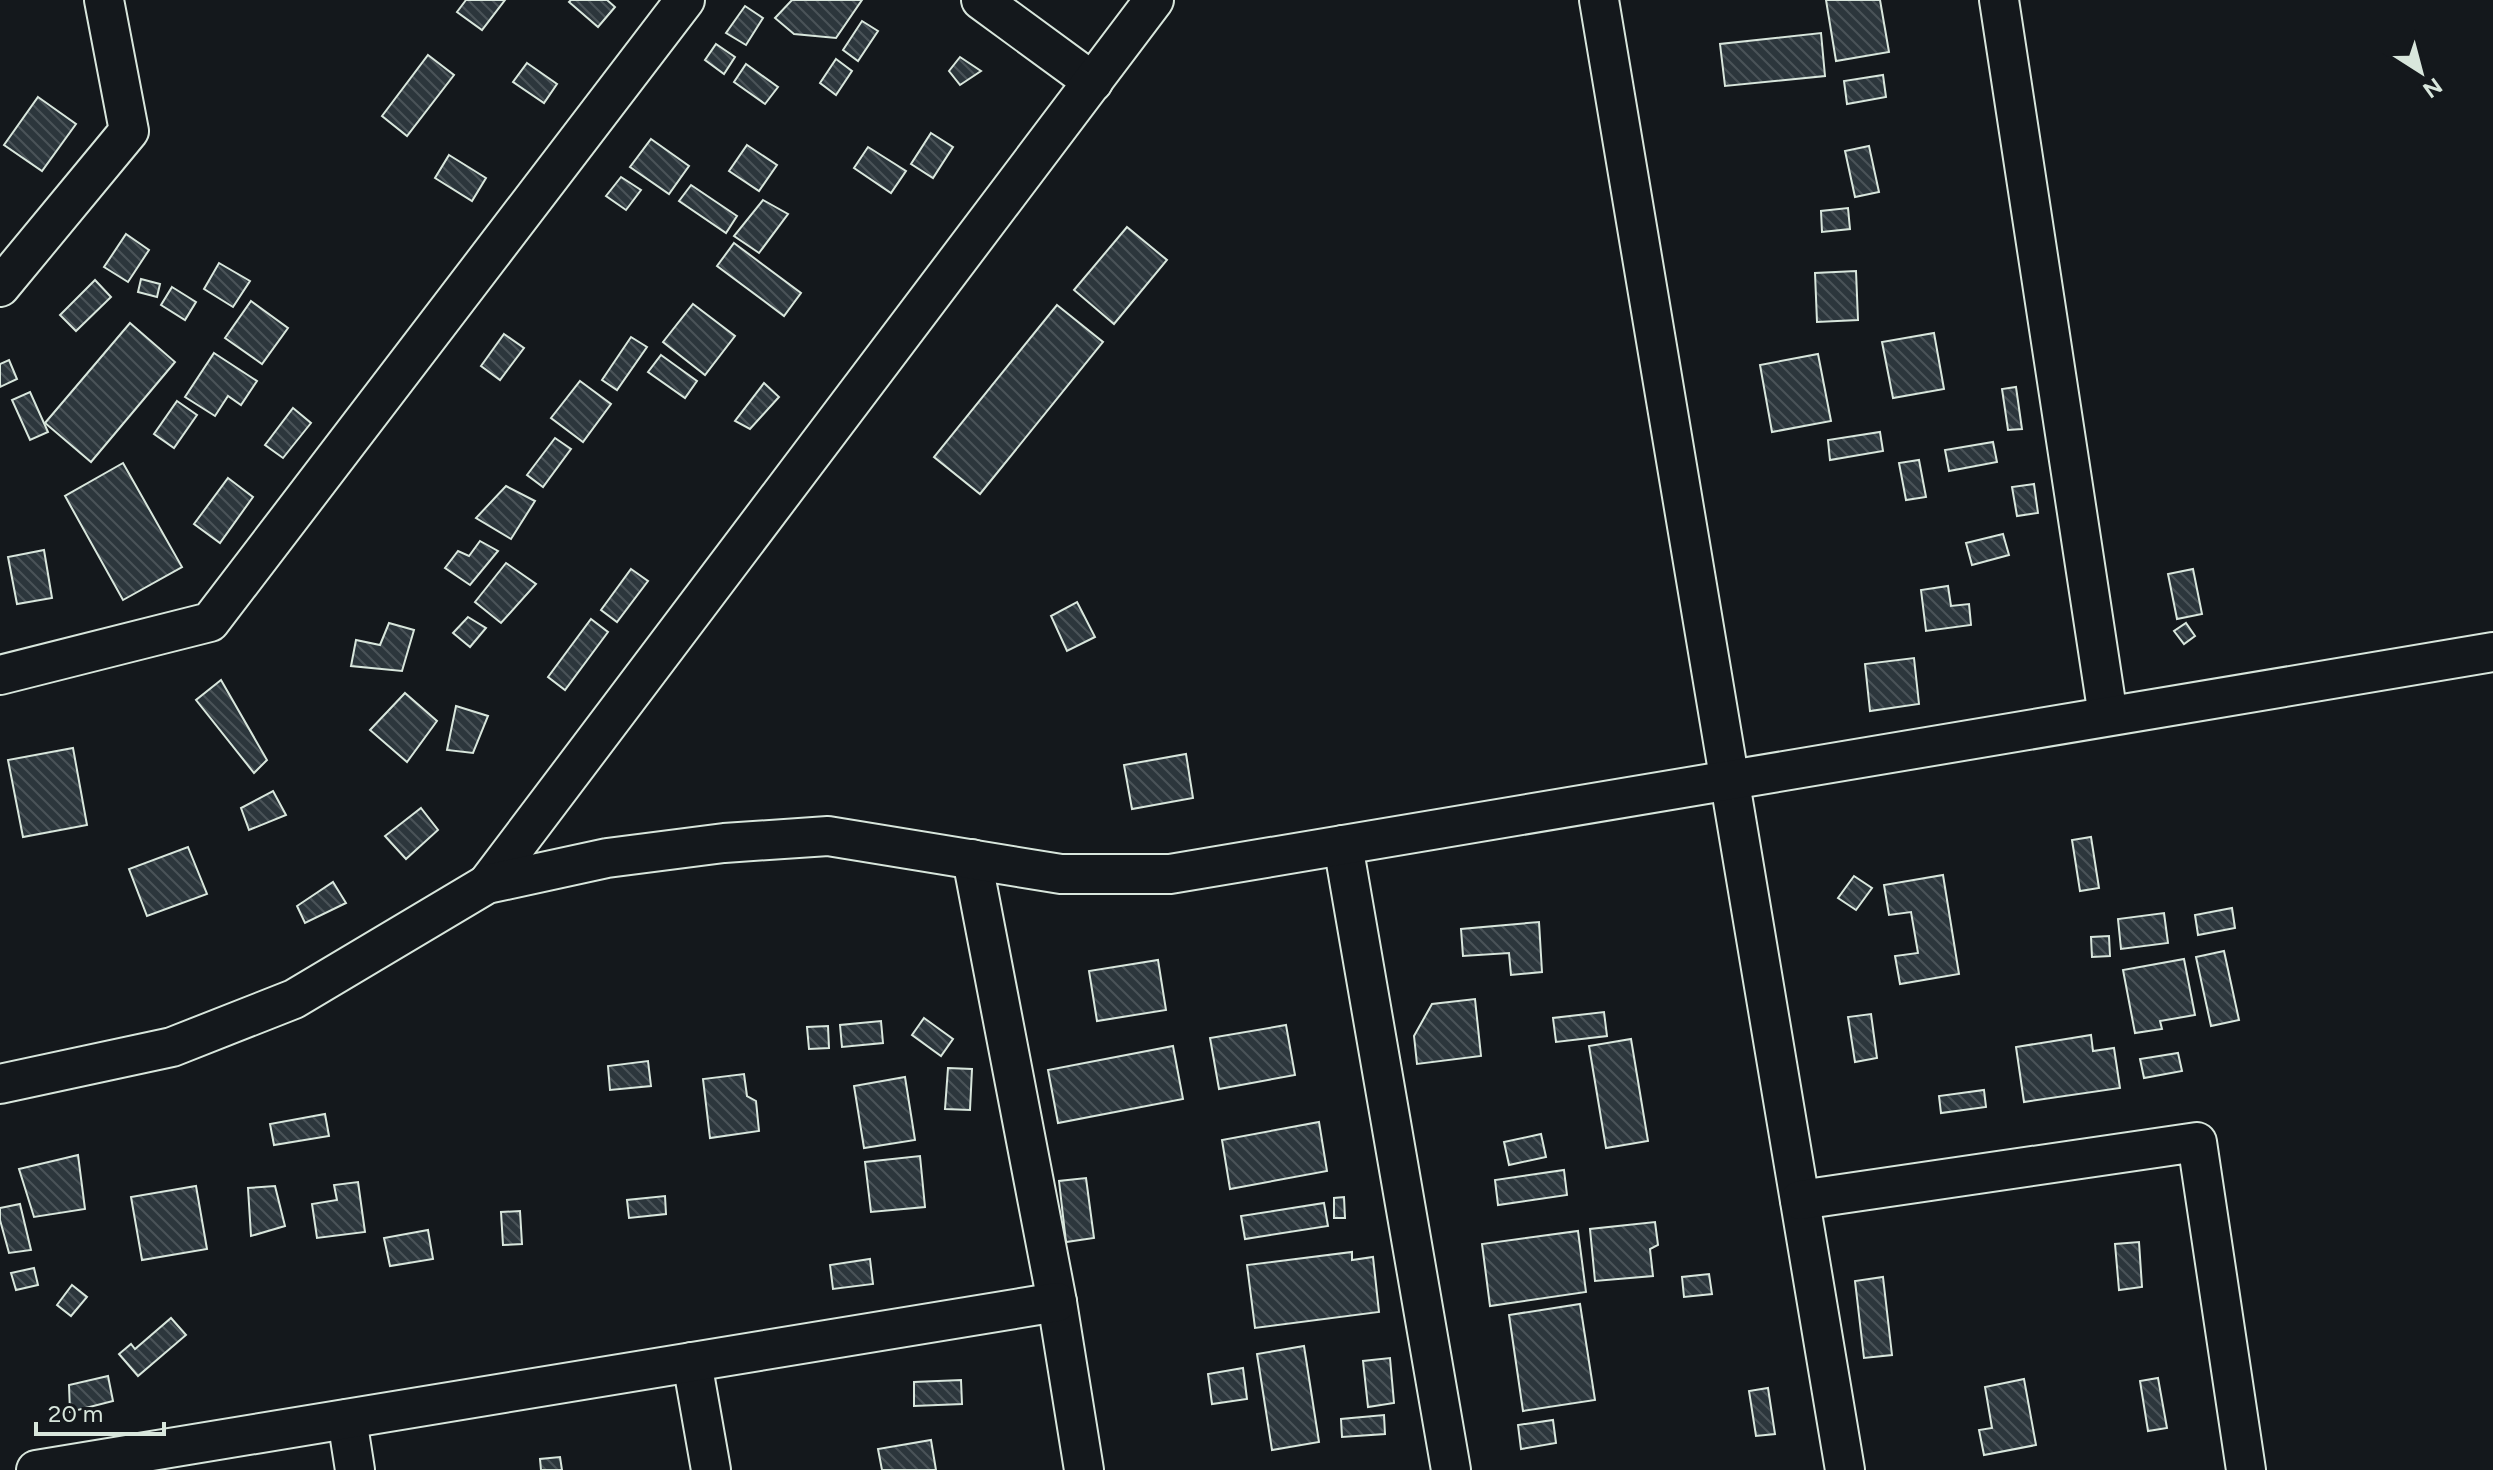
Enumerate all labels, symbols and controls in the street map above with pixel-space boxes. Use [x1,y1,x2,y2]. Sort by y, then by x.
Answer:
north arrow [2381,32,2461,112]
text: N [2418,72,2447,104]
scale bar [36,1386,164,1436]
text: 20 m [48,1399,103,1428]

